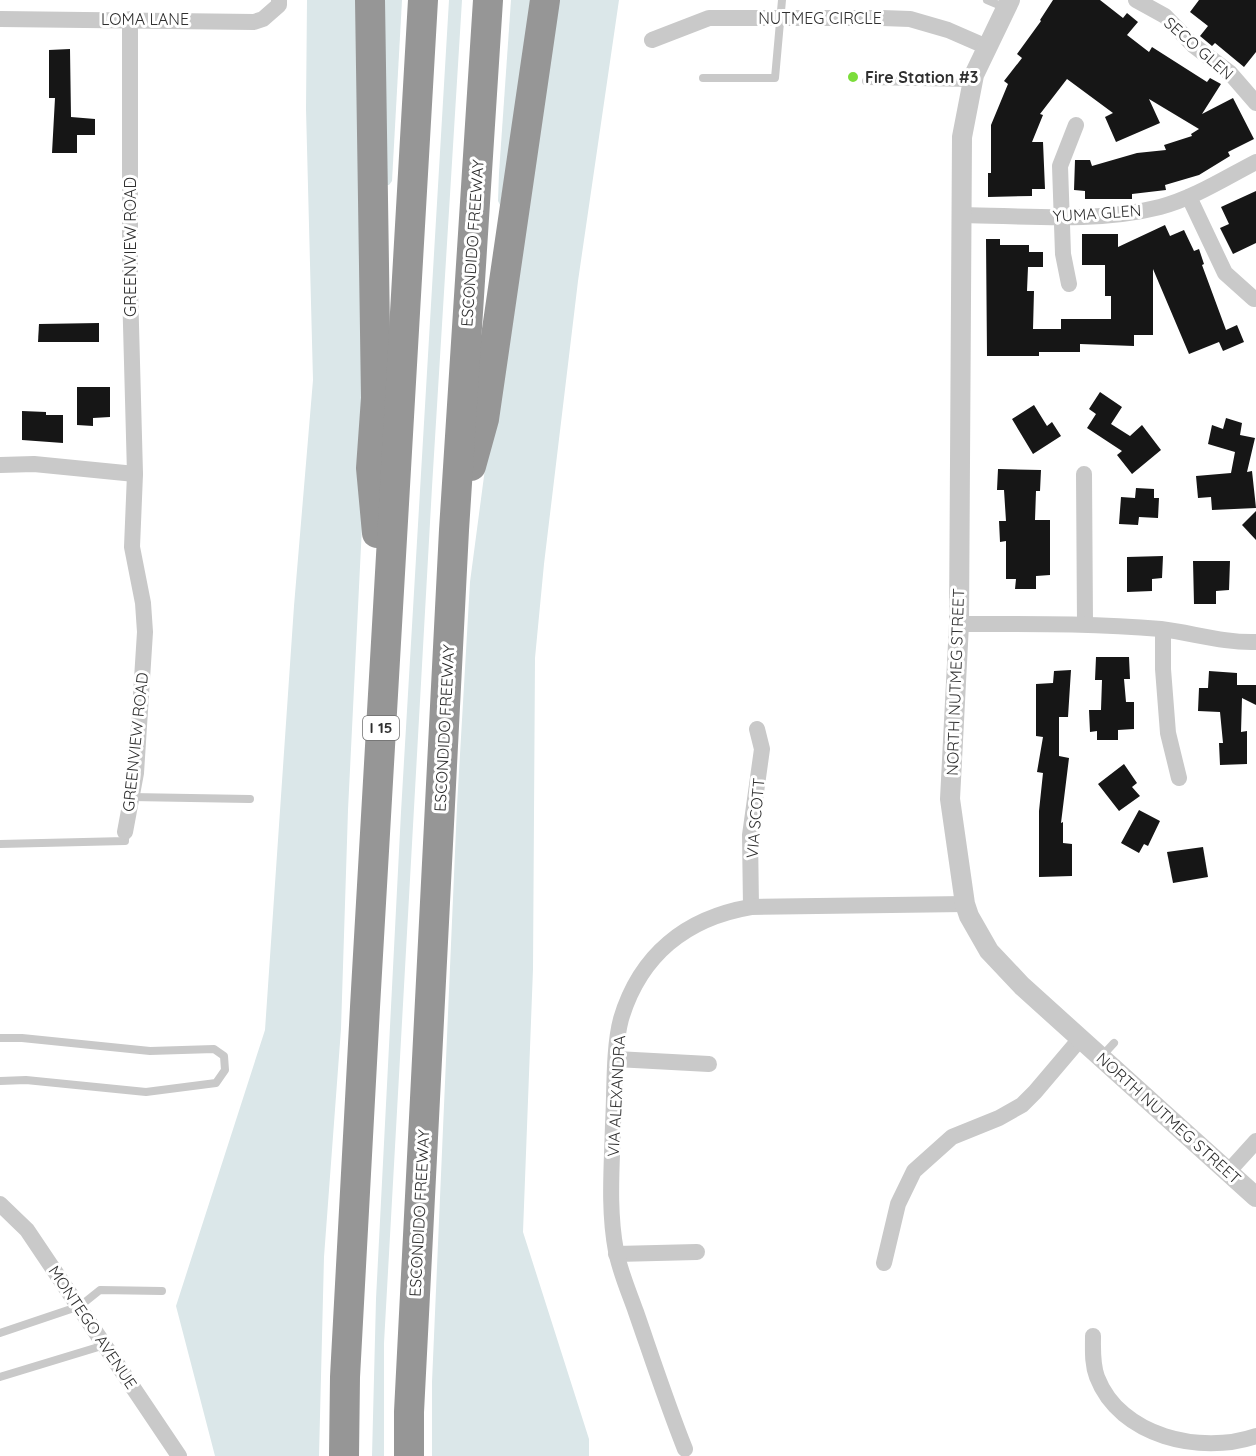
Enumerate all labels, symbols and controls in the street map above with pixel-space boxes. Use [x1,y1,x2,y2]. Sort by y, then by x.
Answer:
street label: NUTMEG CIRCLE [758,8,882,28]
street label: LOMA LANE [101,9,189,29]
street label: SECO GLEN [1160,12,1238,84]
place label: Fire Station #3 [865,67,978,87]
marker: Fire Station #3 [846,70,860,84]
street label: ESCONDIDO FREEWAY [456,159,488,327]
street label: GREENVIEW ROAD [120,177,140,317]
street label: YUMA GLEN [1052,200,1142,226]
street label: NORTH NUTMEG STREET [942,588,968,776]
street label: ESCONDIDO FREEWAY [430,644,458,812]
street label: GREENVIEW ROAD [118,671,152,813]
road number: I 15 [363,716,399,740]
street label: VIA SCOTT [742,777,769,859]
street label: VIA ALEXANDRA [603,1035,629,1157]
street label: NORTH NUTMEG STREET [1093,1048,1246,1188]
street label: ESCONDIDO FREEWAY [405,1129,433,1297]
street label: MONTEGO AVENUE [44,1262,142,1392]

